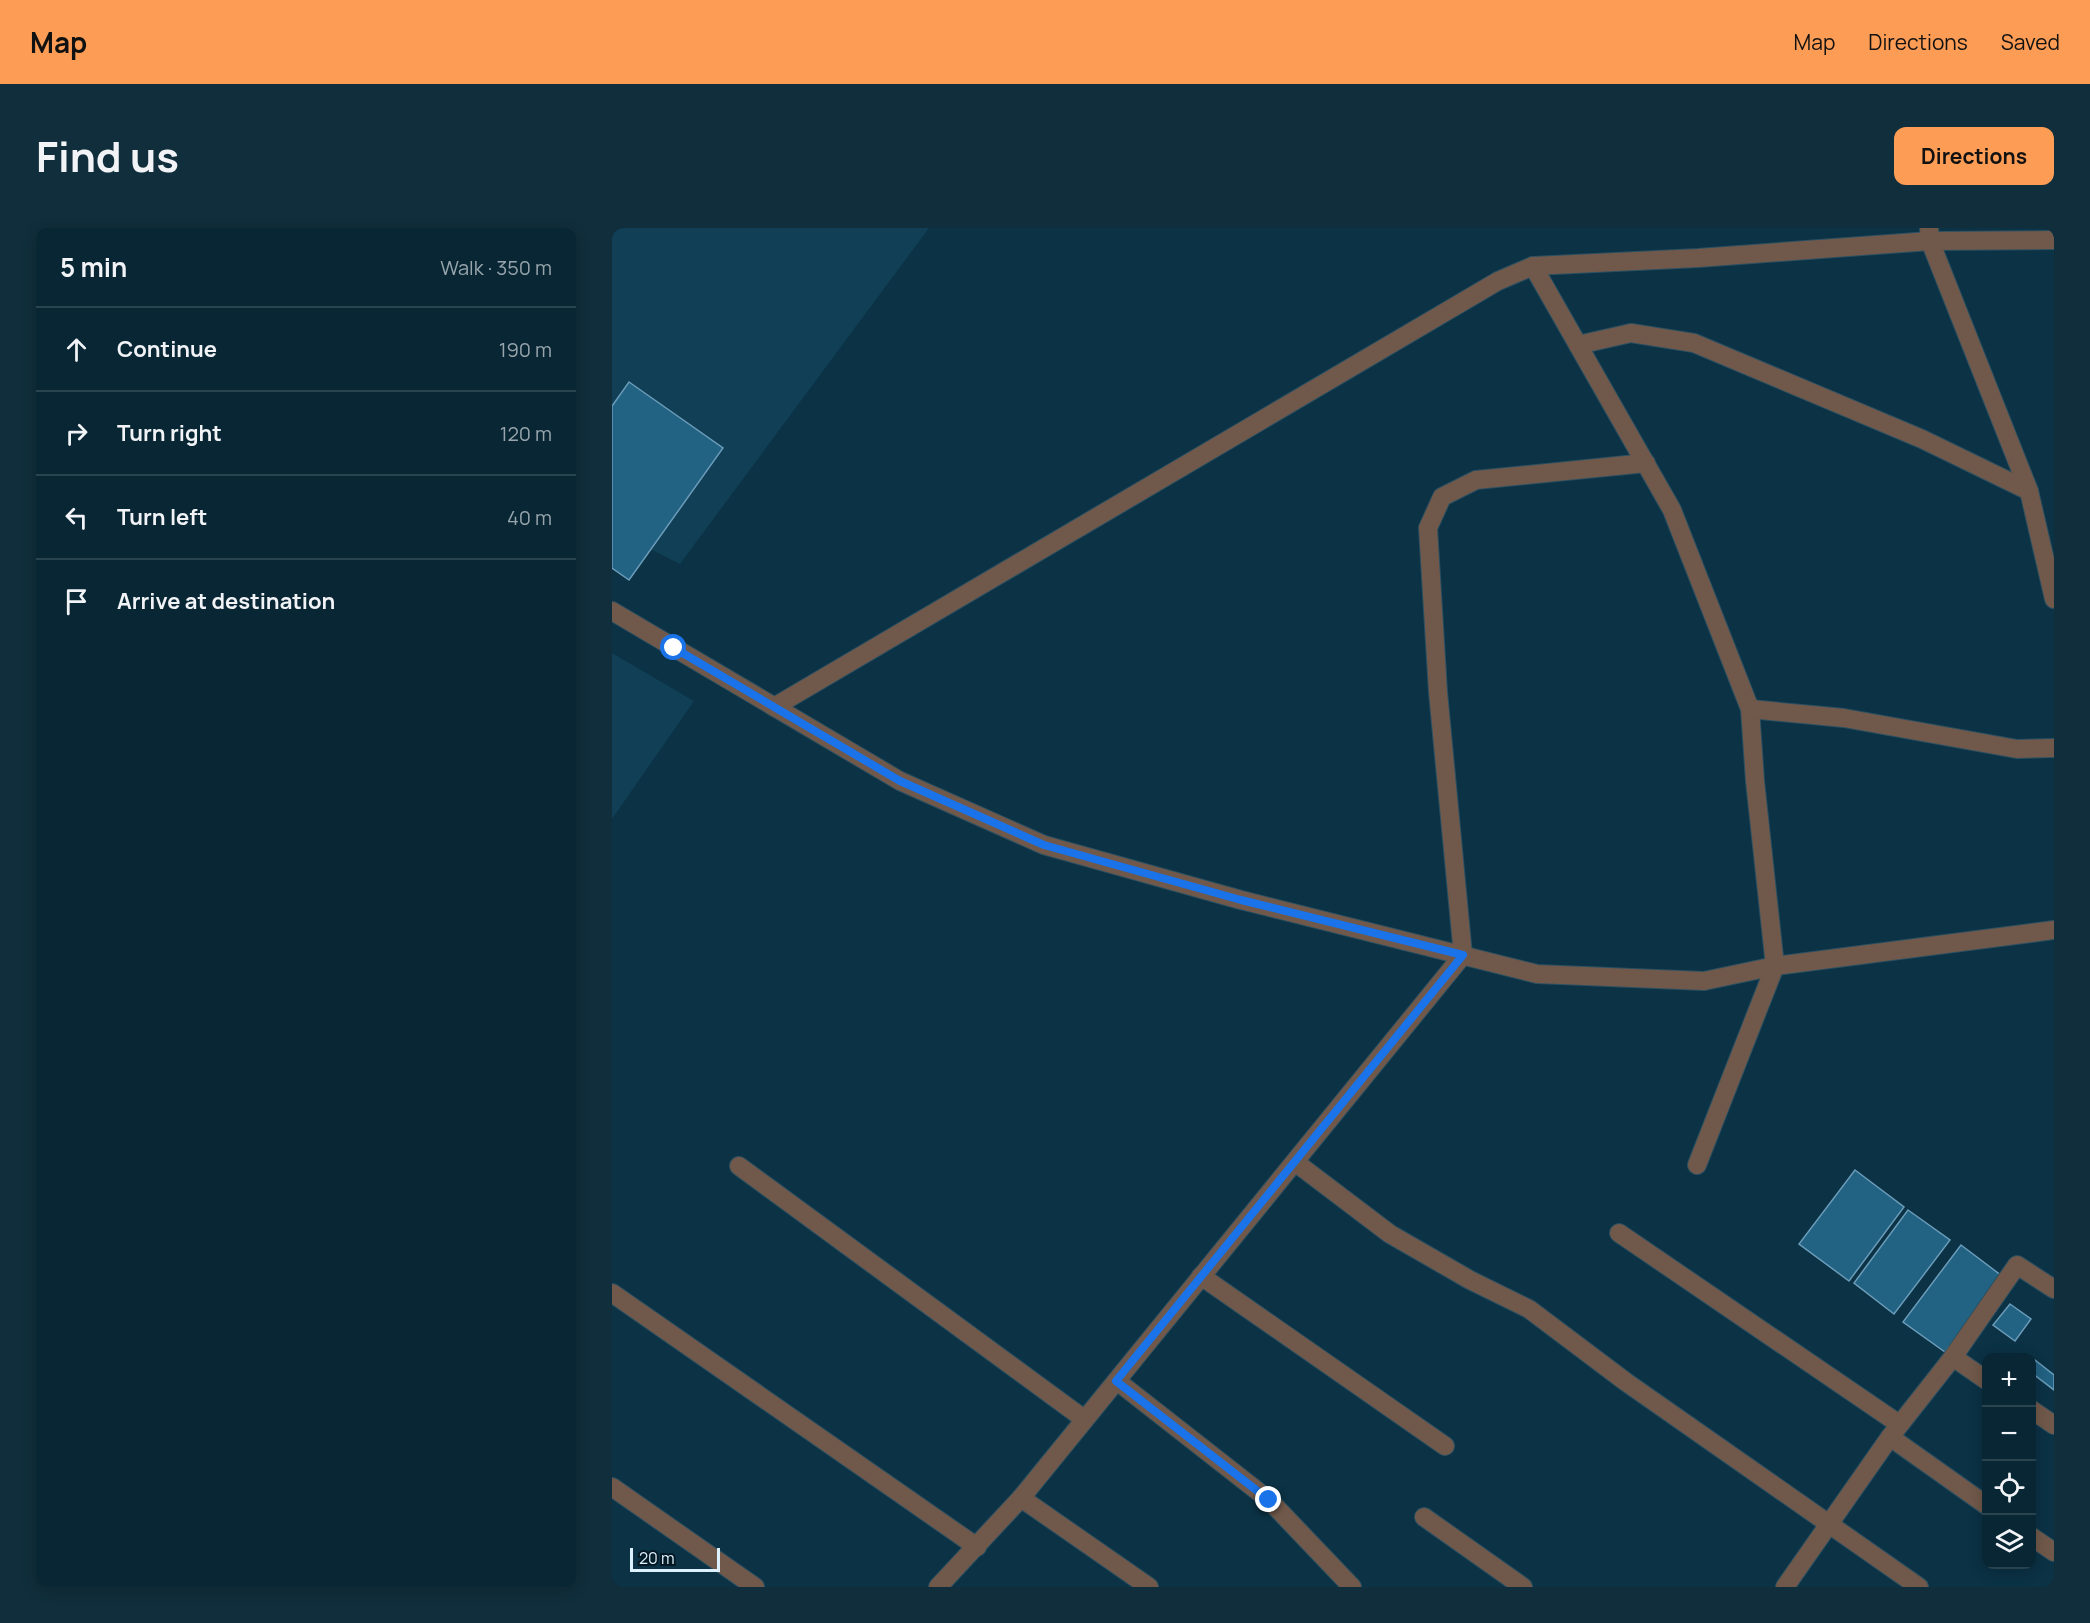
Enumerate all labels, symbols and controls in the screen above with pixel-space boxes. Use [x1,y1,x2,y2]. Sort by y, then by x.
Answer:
text: Map [30,23,87,61]
text: Map [1794,28,1835,56]
text: Directions [1868,28,1968,56]
text: Saved [2001,28,2060,56]
text: Find us [36,127,179,185]
button: Directions [1894,127,2054,185]
text: 5 min [60,249,127,285]
text: Walk · 350 m [440,254,552,281]
icon: ahead [60,333,93,366]
text: Continue [117,334,217,364]
text: 190 m [499,336,552,363]
icon: right [60,417,93,450]
text: Turn right [117,418,222,448]
text: 120 m [500,420,552,447]
icon: left [60,501,93,534]
text: Turn left [117,502,207,532]
text: 40 m [507,504,552,531]
icon: arrive [60,585,93,618]
text: Arrive at destination [117,586,335,616]
route start [660,634,686,660]
map controls [1982,1353,2036,1569]
button: + [1982,1353,2036,1407]
button: − [1982,1407,2036,1461]
button: locate [1982,1461,2036,1515]
route end [1255,1486,1281,1512]
button: layers [1982,1515,2036,1569]
scale bar [630,1545,720,1572]
text: 20 m [639,1547,675,1569]

